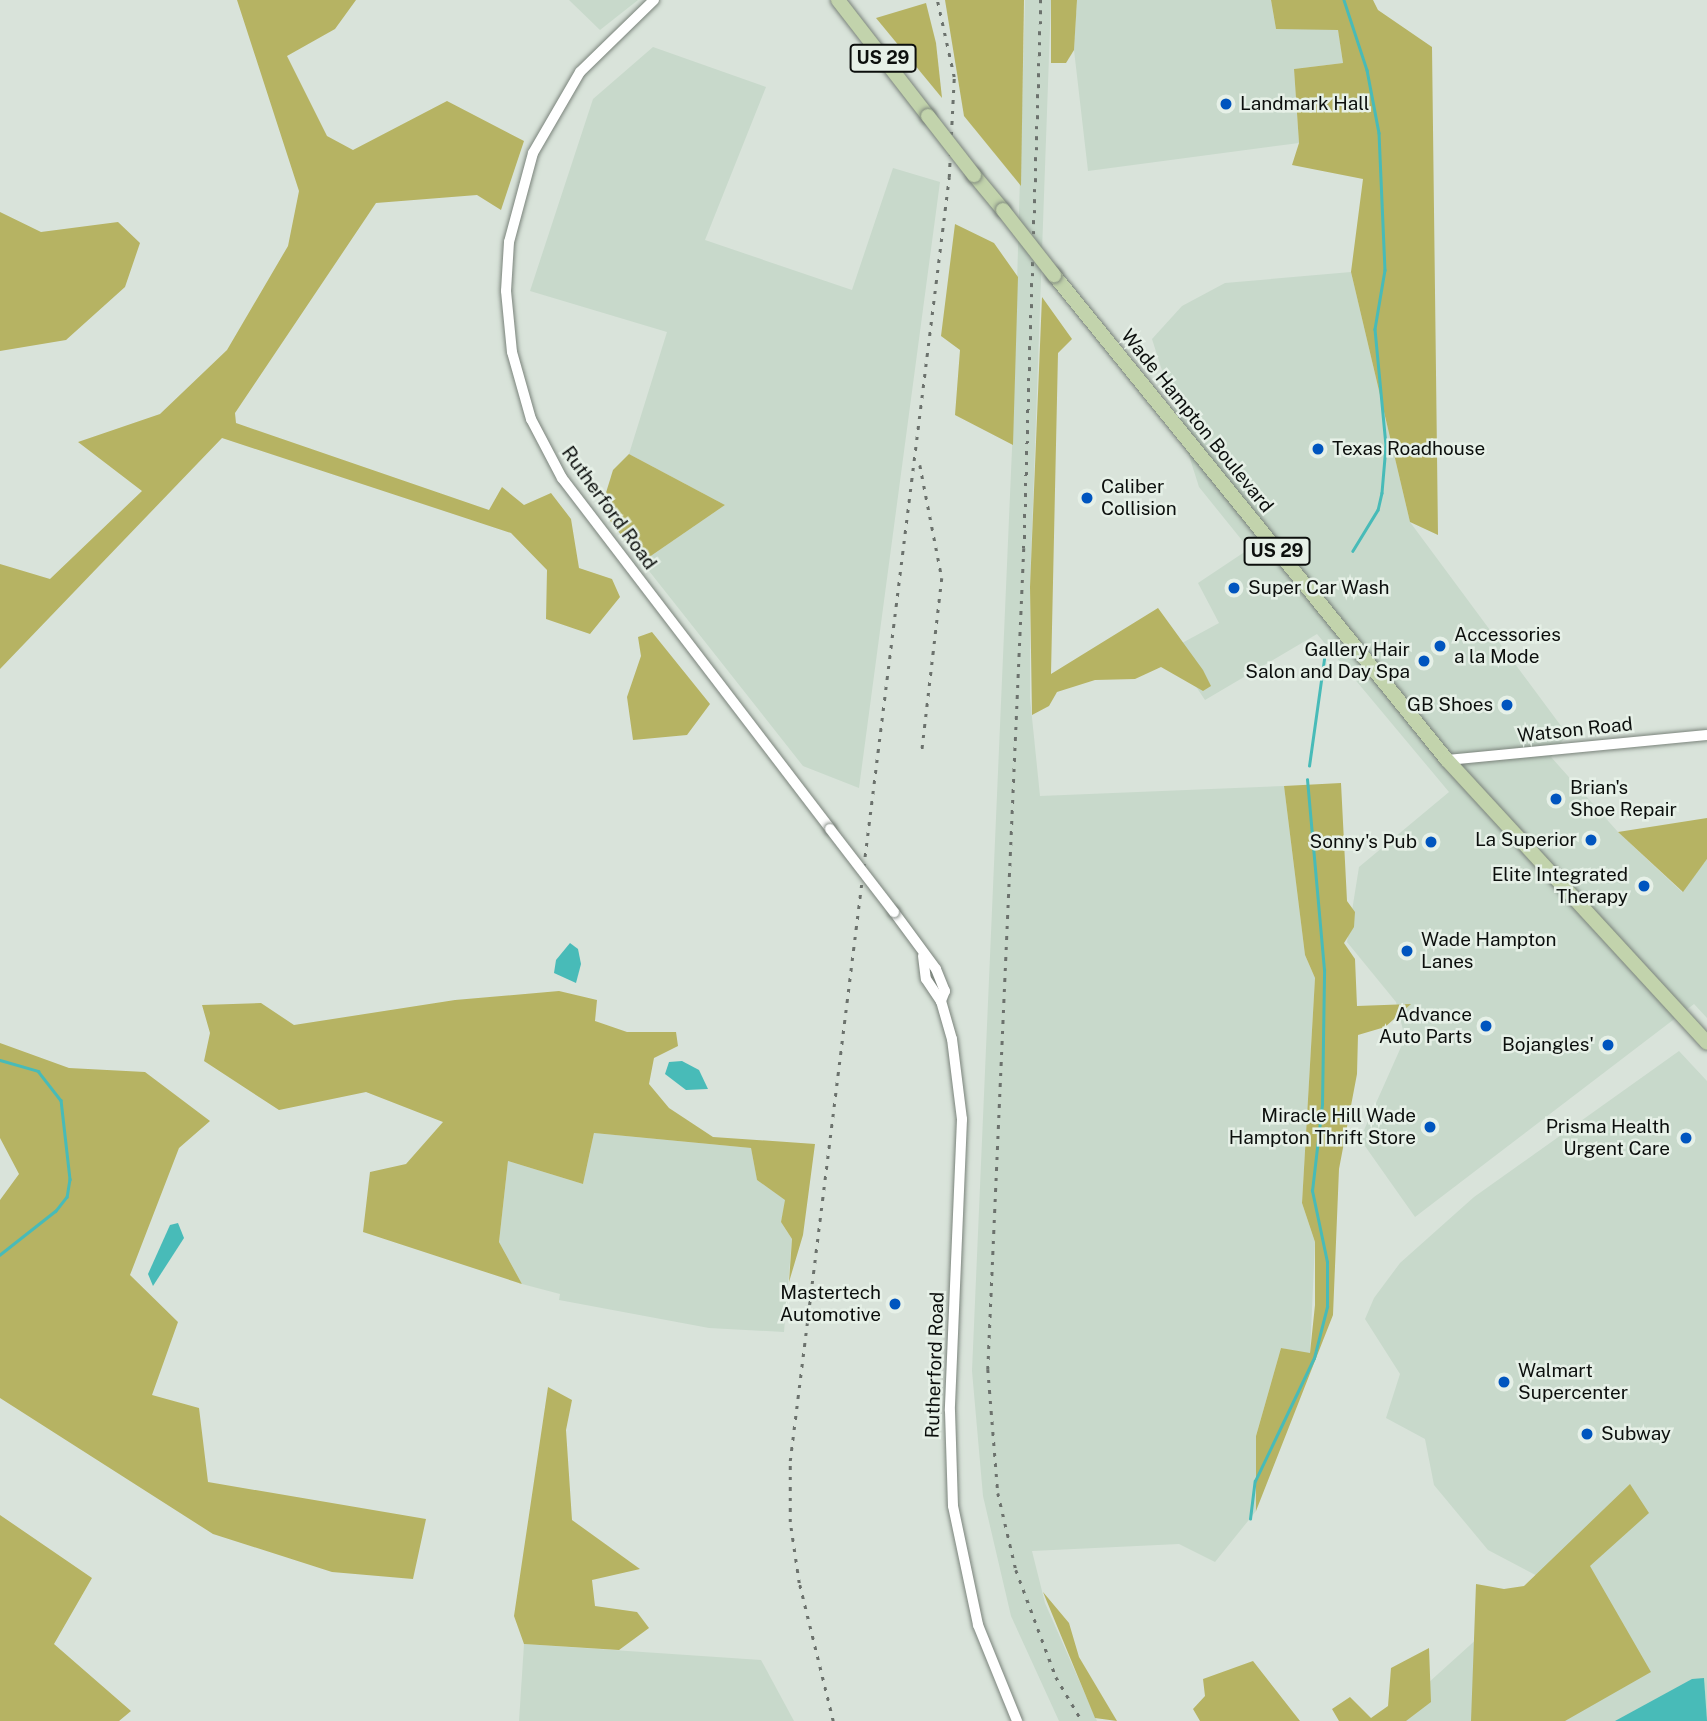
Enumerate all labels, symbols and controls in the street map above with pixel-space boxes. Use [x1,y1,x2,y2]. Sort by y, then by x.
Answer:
road number: US 29 [848,44,918,72]
place label: Landmark Hall [1240,93,1369,115]
marker: Landmark Hall [1218,96,1234,112]
street label: Wade Hampton Boulevard [1116,325,1278,517]
place label: Texas Roadhouse [1332,438,1485,460]
marker: Texas Roadhouse [1310,441,1326,457]
street label: Rutherford Road [557,442,661,574]
place label: Caliber Collision [1101,476,1177,520]
marker: Caliber Collision [1079,490,1095,506]
road number: US 29 [1242,536,1312,566]
place label: Super Car Wash [1248,577,1390,599]
marker: Super Car Wash [1226,580,1242,596]
place label: Accessories a la Mode [1454,624,1561,668]
marker: Accessories a la Mode [1432,638,1448,654]
place label: Gallery Hair Salon and Day Spa [1245,639,1410,683]
marker: Gallery Hair Salon and Day Spa [1416,653,1432,669]
place label: GB Shoes [1407,694,1493,716]
marker: GB Shoes [1499,697,1515,713]
street label: Watson Road [1516,713,1634,747]
place label: Brian's Shoe Repair [1570,777,1677,821]
marker: Brian's Shoe Repair [1548,791,1564,807]
place label: La Superior [1475,829,1577,851]
place label: Sonny's Pub [1310,831,1417,853]
marker: La Superior [1583,832,1599,848]
marker: Sonny's Pub [1423,834,1439,850]
place label: Elite Integrated Therapy [1492,864,1628,908]
marker: Elite Integrated Therapy [1634,876,1654,896]
place label: Wade Hampton Lanes [1421,929,1557,973]
marker: Wade Hampton Lanes [1399,943,1415,959]
place label: Advance Auto Parts [1379,1004,1472,1048]
marker: Advance Auto Parts [1478,1018,1494,1034]
place label: Bojangles' [1502,1034,1594,1056]
marker: Bojangles' [1600,1037,1616,1053]
place label: Miracle Hill Wade Hampton Thrift Store [1229,1105,1416,1149]
place label: Prisma Health Urgent Care [1546,1116,1670,1160]
marker: Miracle Hill Wade Hampton Thrift Store [1422,1119,1438,1135]
marker: Prisma Health Urgent Care [1676,1128,1696,1148]
place label: Mastertech Automotive [780,1282,881,1326]
street label: Rutherford Road [921,1291,949,1439]
marker: Mastertech Automotive [887,1296,903,1312]
place label: Walmart Supercenter [1518,1360,1628,1404]
marker: Walmart Supercenter [1496,1374,1512,1390]
place label: Subway [1601,1423,1671,1445]
marker: Subway [1579,1426,1595,1442]

